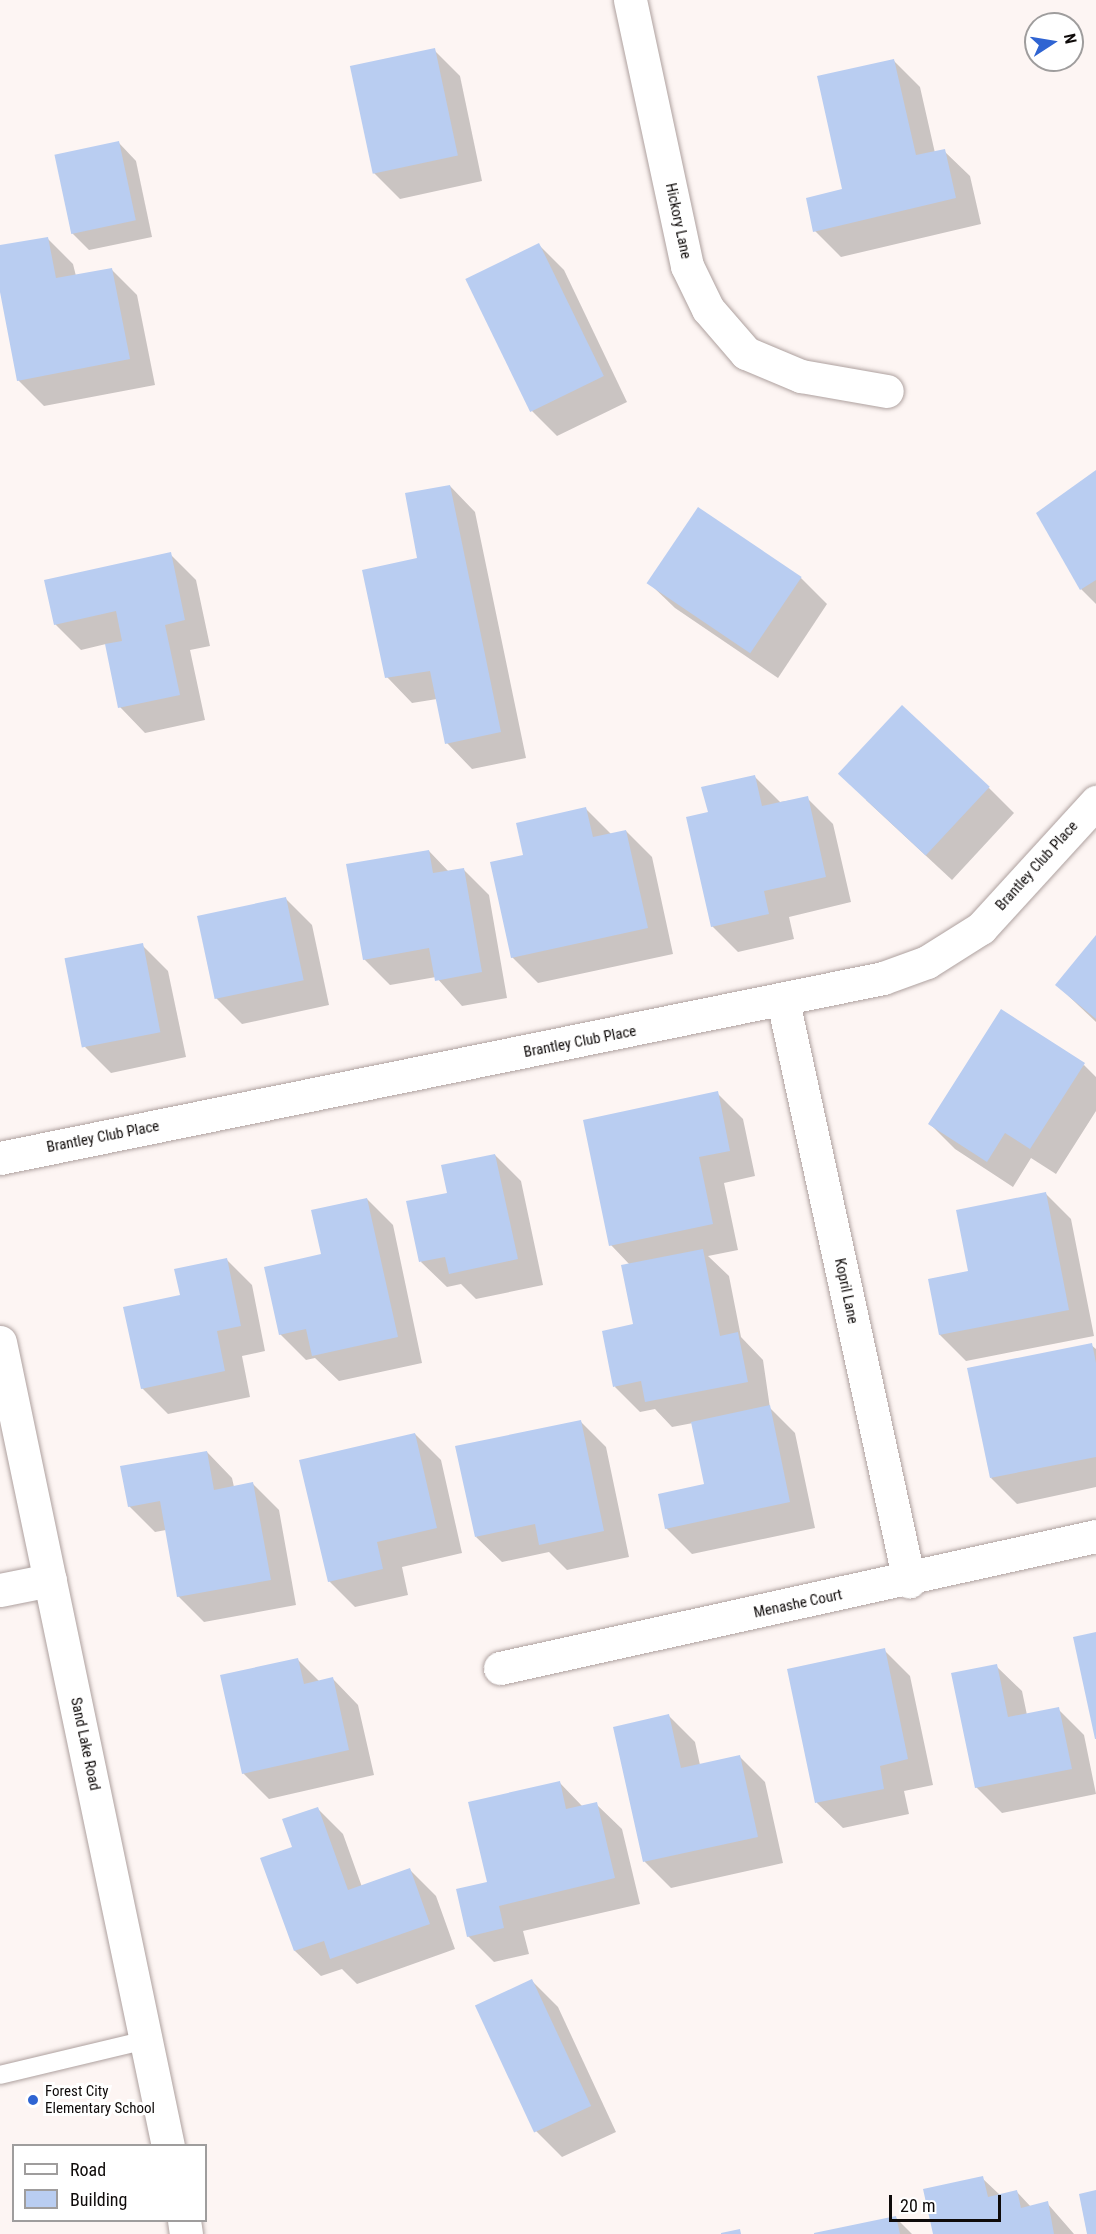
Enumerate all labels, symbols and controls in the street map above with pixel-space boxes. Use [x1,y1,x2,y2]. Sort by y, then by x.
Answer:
north arrow [1024,12,1084,72]
text: N [1060,32,1080,45]
street label: Hickory Lane [661,181,695,261]
street label: Brantley Club Place [992,817,1082,915]
street label: Brantley Club Place [522,1022,638,1062]
street label: Brantley Club Place [45,1117,161,1157]
street label: Kopril Lane [830,1257,862,1325]
street label: Menashe Court [752,1586,844,1622]
street label: Sand Lake Road [66,1696,104,1792]
place label: Forest City Elementary School [45,2082,155,2117]
marker: Forest City Elementary School [26,2093,40,2107]
legend [12,2144,207,2222]
text: Road [70,2159,106,2180]
scale bar [892,2183,1004,2221]
text: Building [70,2189,127,2210]
text: 20 m [900,2195,935,2216]

